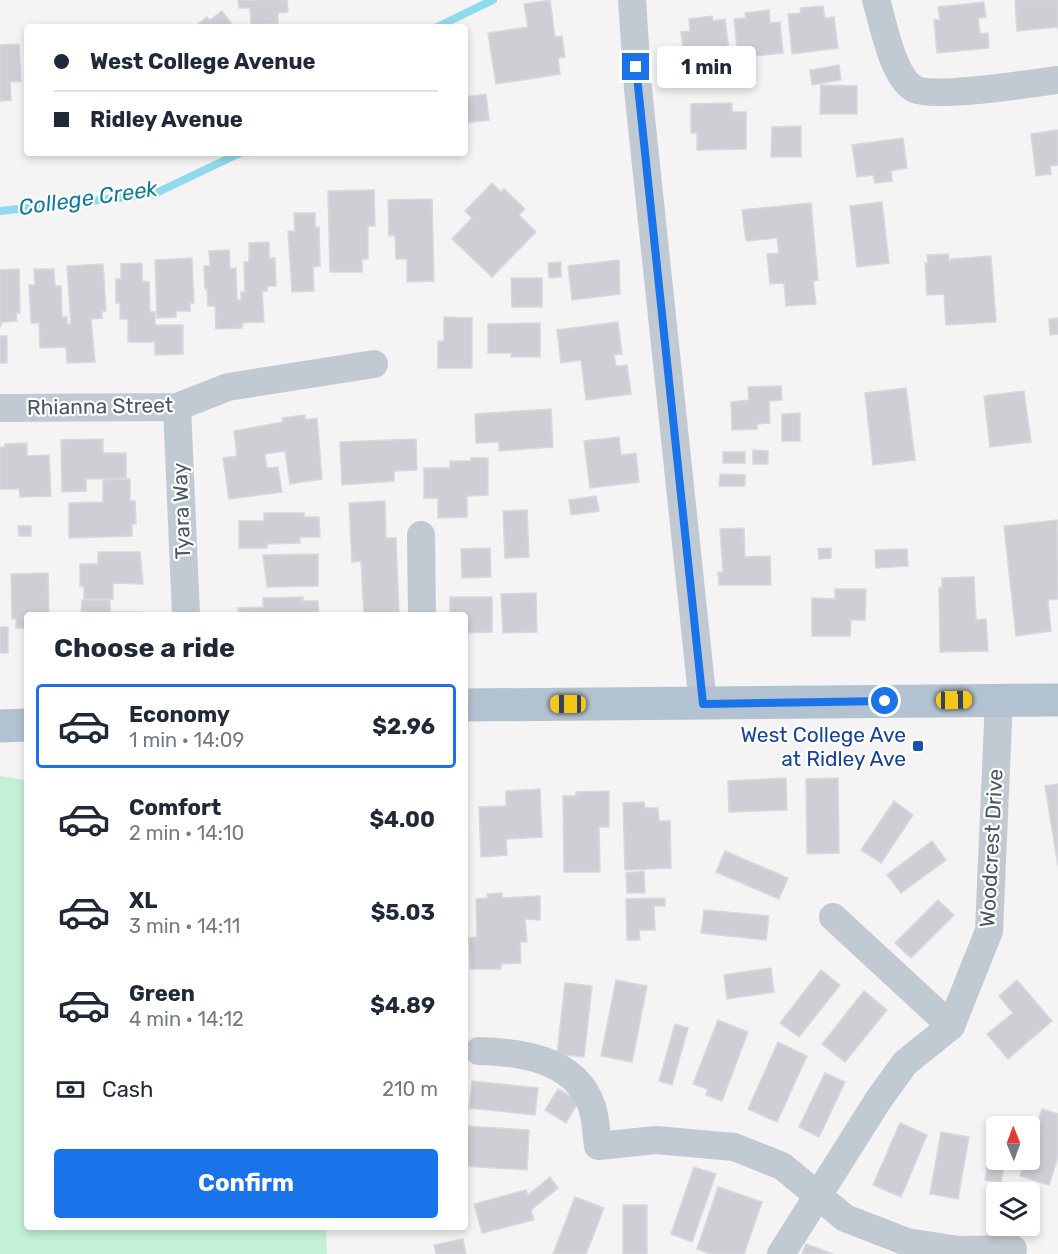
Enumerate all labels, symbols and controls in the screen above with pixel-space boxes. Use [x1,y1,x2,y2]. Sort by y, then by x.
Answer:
callout: 1 min [657,46,756,88]
text: West College Avenue [90,48,316,75]
route end [622,53,649,80]
text: 1 min [681,55,732,79]
text: Ridley Avenue [90,106,243,133]
water label: College Creek [17,175,160,221]
street label: Rhianna Street [27,392,173,420]
street label: Tyara Way [167,462,195,560]
text: Choose a ride [54,632,235,664]
route start [871,687,898,714]
car [936,691,972,709]
car [550,695,586,713]
icon: car [57,699,111,753]
text: Economy [129,701,230,728]
text: $2.96 [372,713,435,740]
place label: West College Ave at Ridley Ave [740,722,906,771]
text: 1 min · 14:09 [129,728,244,752]
marker: West College Ave at Ridley Ave [911,739,925,753]
street label: Woodcrest Drive [974,768,1008,928]
icon: car [57,792,111,846]
text: Comfort [129,794,221,821]
text: $4.00 [369,806,435,833]
text: 2 min · 14:10 [129,821,244,845]
icon: car [57,885,111,939]
text: XL [129,887,157,914]
text: $5.03 [371,899,435,926]
text: 3 min · 14:11 [129,914,240,938]
icon: car [57,978,111,1032]
text: Green [129,980,195,1007]
text: $4.89 [370,992,435,1019]
text: 4 min · 14:12 [129,1007,244,1031]
icon: cash [54,1073,87,1106]
text: Cash [102,1076,153,1103]
text: 210 m [382,1077,438,1101]
north arrow [986,1116,1040,1170]
map controls [986,1116,1040,1236]
button: Confirm [54,1149,438,1218]
button: layers [986,1182,1040,1236]

